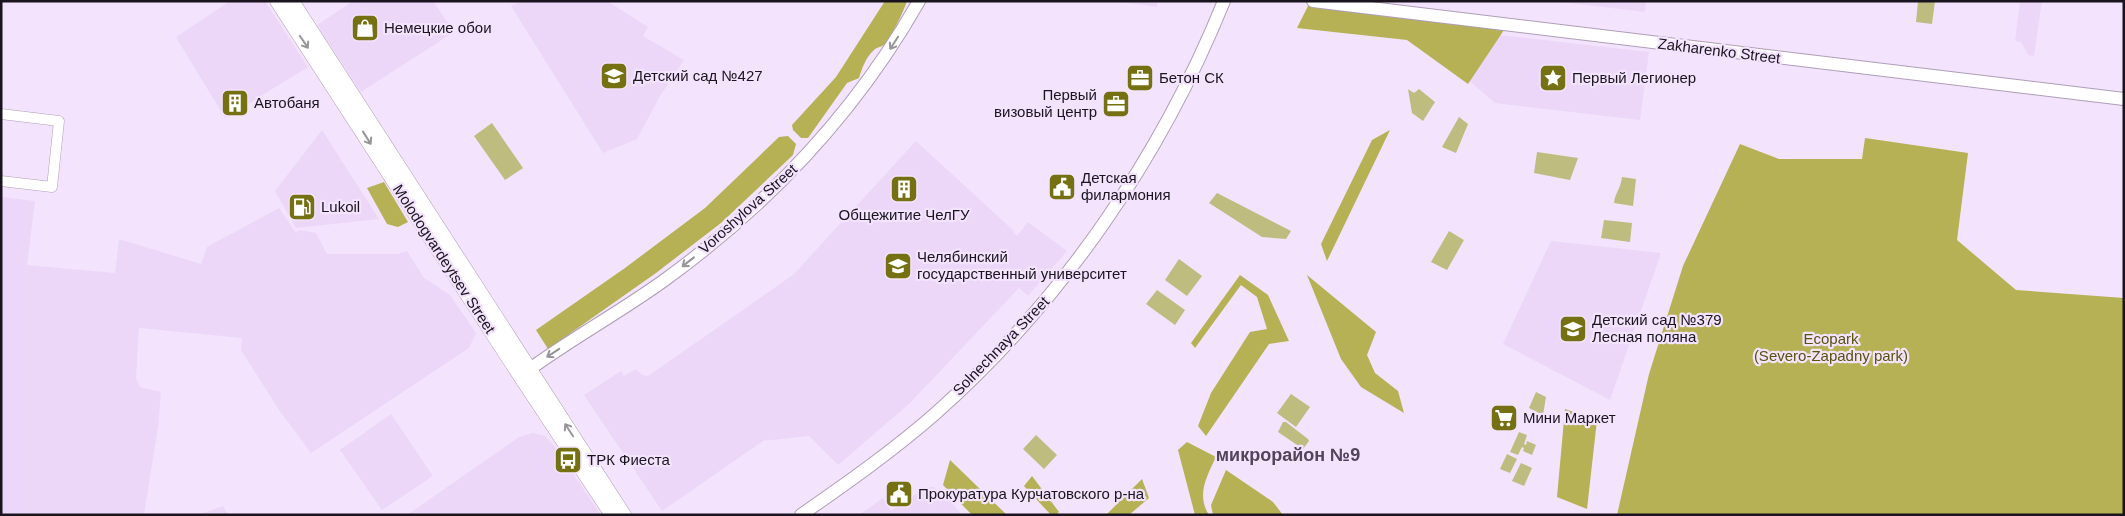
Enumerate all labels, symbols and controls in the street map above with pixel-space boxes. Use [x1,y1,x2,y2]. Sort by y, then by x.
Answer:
shop icon: Немецкие обои [350,13,380,43]
place label: Немецкие обои [384,19,492,36]
one-way arrow [299,35,309,49]
one-way arrow [889,35,899,49]
street label: Zakharenko Street [1657,35,1782,67]
school or university icon: Детский сад №427 [599,61,629,91]
office icon: Бетон СК [1125,63,1155,93]
place icon: Первый Легионер [1538,63,1568,93]
place label: Детский сад №427 [633,67,763,84]
place label: Бетон СК [1159,69,1224,86]
place label: Первый Легионер [1572,69,1696,86]
place label: Первый визовый центр [994,86,1097,120]
building icon: Автобаня [220,88,250,118]
office icon: Первый визовый центр [1101,89,1131,119]
place label: Автобаня [254,94,320,111]
one-way arrow [362,131,372,145]
street label: Voroshylova Street [695,160,801,257]
place label: Детская филармония [1081,169,1171,203]
public building icon: Детская филармония [1047,172,1077,202]
building icon: Общежитие ЧелГУ [889,174,919,204]
street label: Molodogvardeytsev Street [390,181,499,337]
fuel station icon: Lukoil [287,192,317,222]
place label: Lukoil [321,198,360,215]
place label: Общежитие ЧелГУ [838,206,970,223]
place label: Челябинский государственный университет [917,248,1127,282]
school or university icon: Челябинский государственный университет [883,251,913,281]
one-way arrow [681,257,695,267]
street label: Solnechnaya Street [949,292,1053,399]
place label: Детский сад №379 Лесная поляна [1592,311,1722,345]
school or university icon: Детский сад №379 Лесная поляна [1558,314,1588,344]
park label: Ecopark (Severo-Zapadny park) [1754,330,1908,364]
one-way arrow [547,348,561,358]
supermarket icon: Мини Маркет [1489,403,1519,433]
place label: Мини Маркет [1523,409,1616,426]
one-way arrow [564,423,574,437]
bus stop icon: ТРК Фиеста [553,445,583,475]
district label: микрорайон №9 [1216,445,1360,465]
place label: ТРК Фиеста [587,451,670,468]
public building icon: Прокуратура Курчатовского р-на [884,479,914,509]
place label: Прокуратура Курчатовского р-на [918,485,1145,502]

